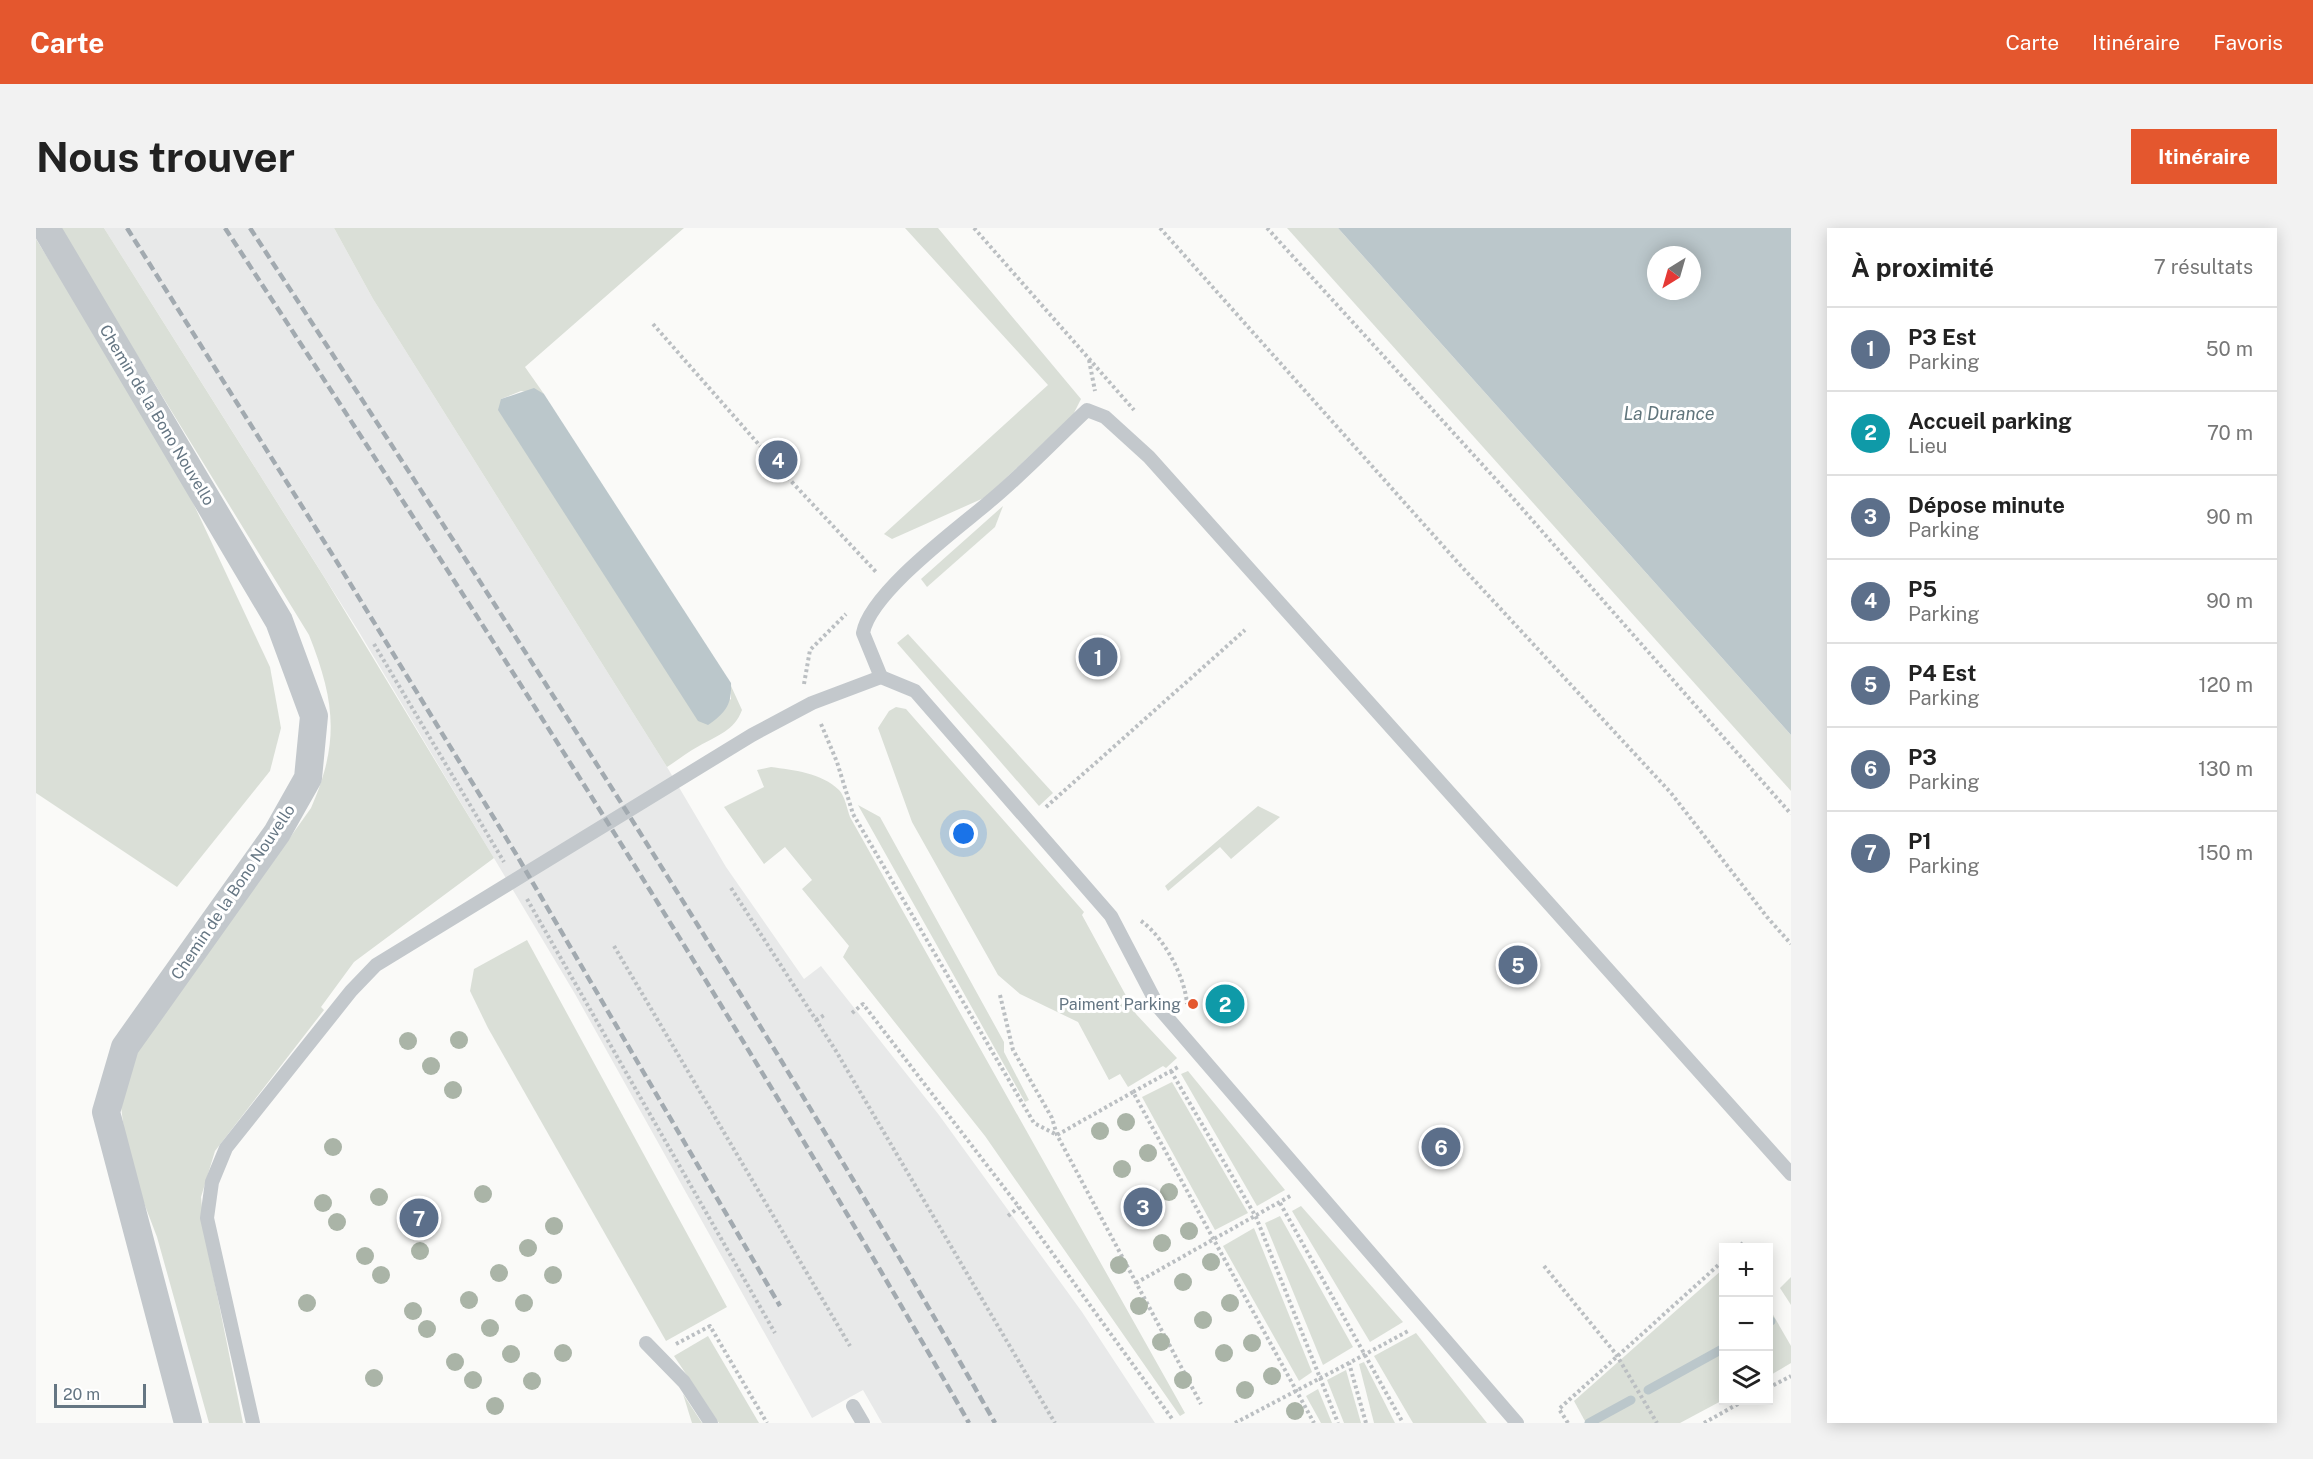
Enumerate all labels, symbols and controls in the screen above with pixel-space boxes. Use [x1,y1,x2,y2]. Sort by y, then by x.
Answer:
text: Carte [30,26,104,59]
text: Carte [2005,30,2059,55]
text: Itinéraire [2092,30,2180,55]
text: Favoris [2213,30,2283,55]
button: Itinéraire [2131,129,2277,184]
text: Nous trouver [36,132,295,181]
north arrow [1647,246,1701,300]
text: À proximité [1851,252,1994,283]
text: 7 résultats [2154,255,2253,279]
street label: Chemin de la Bono Nouvello [95,321,219,509]
text: P3 Est [1908,324,1977,350]
text: 1 [1866,337,1875,361]
text: 50 m [2206,337,2253,361]
text: Parking [1908,350,1980,374]
water label: La Durance [1623,403,1715,424]
text: Accueil parking [1908,408,2072,434]
text: 2 [1864,421,1877,445]
text: 70 m [2207,421,2253,445]
text: Lieu [1908,434,1947,458]
pin: 4 [758,438,798,482]
text: Dépose minute [1908,492,2065,518]
text: 3 [1864,505,1877,529]
text: 90 m [2206,505,2253,529]
text: Parking [1908,518,1980,542]
text: P5 [1908,576,1937,602]
text: 4 [1864,589,1877,613]
text: 90 m [2206,589,2253,613]
text: Parking [1908,602,1980,626]
pin: 1 [1078,634,1118,680]
text: P4 Est [1908,660,1976,686]
text: 5 [1864,673,1877,697]
text: 120 m [2199,673,2253,697]
text: Parking [1908,686,1980,710]
text: P3 [1908,744,1937,770]
text: 6 [1864,757,1877,781]
text: 130 m [2198,757,2253,781]
text: Parking [1908,770,1980,794]
street label: Chemin de la Bono Nouvello [167,801,299,983]
your location [949,819,978,848]
text: P1 [1908,828,1932,854]
text: 7 [1864,841,1877,865]
text: 150 m [2198,841,2253,865]
text: Parking [1908,854,1980,878]
pin: 5 [1498,942,1538,988]
pin: 2 [1206,982,1244,1026]
place label: Paiment Parking [1059,995,1181,1014]
marker: Paiment Parking [1186,997,1200,1011]
pin: 6 [1422,1124,1460,1170]
pin: 3 [1124,1184,1162,1230]
pin: 7 [400,1196,439,1240]
map controls [1719,1243,1773,1405]
button: + [1719,1243,1773,1297]
button: − [1719,1297,1773,1351]
button: layers [1719,1351,1773,1405]
scale bar [54,1381,146,1408]
text: 20 m [63,1385,100,1404]

